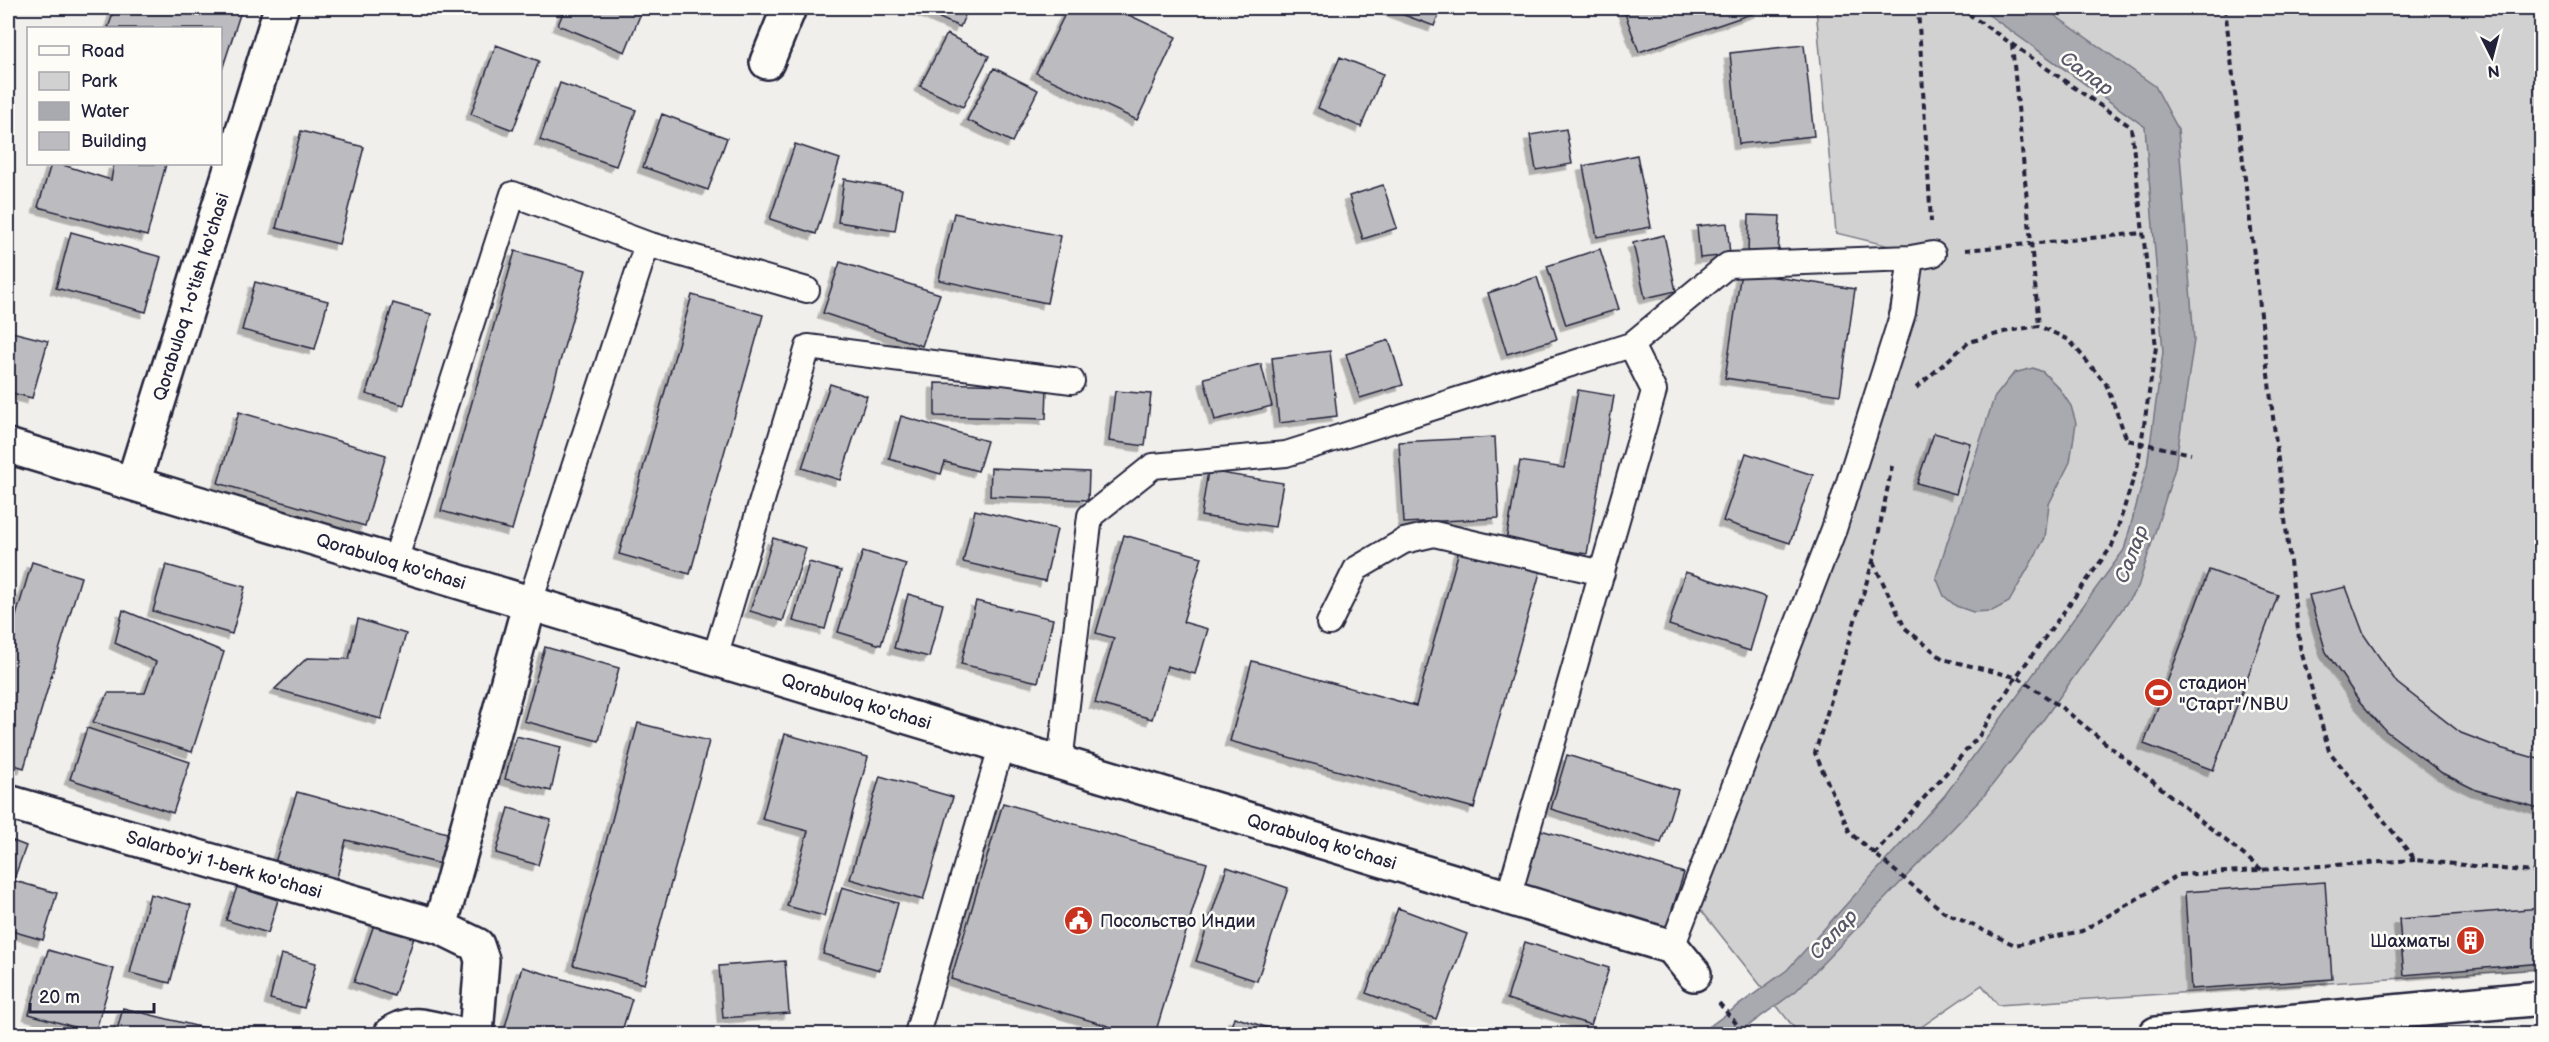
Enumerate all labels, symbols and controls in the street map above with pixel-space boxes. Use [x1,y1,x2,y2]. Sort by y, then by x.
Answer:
legend [27,27,222,165]
north arrow [2462,27,2522,87]
text: Road [81,41,125,62]
water label: Салар [2055,46,2118,101]
text: N [2486,60,2500,81]
text: Park [81,71,117,92]
text: Water [81,101,129,122]
text: Building [81,131,147,152]
street label: Qorabuloq 1-o'tish ko'chasi [149,191,234,403]
water label: Салар [2110,522,2154,587]
street label: Qorabuloq ko'chasi [314,529,468,594]
street label: Qorabuloq ko'chasi [779,669,934,734]
place label: стадион "Старт"/NBU [2179,673,2289,715]
sports icon: стадион "Старт"/NBU [2142,677,2174,709]
street label: Qorabuloq ko'chasi [1244,810,1399,874]
street label: Salarbo'yi 1-berk ko'chasi [124,827,324,903]
public building icon: Посольство Индии [1063,905,1095,937]
water label: Салар [1805,905,1863,965]
place label: Посольство Индии [1100,911,1255,932]
building icon: Шахматы [2455,925,2487,957]
place label: Шахматы [2370,931,2450,952]
scale bar [30,976,154,1014]
text: 20 m [39,987,80,1008]

